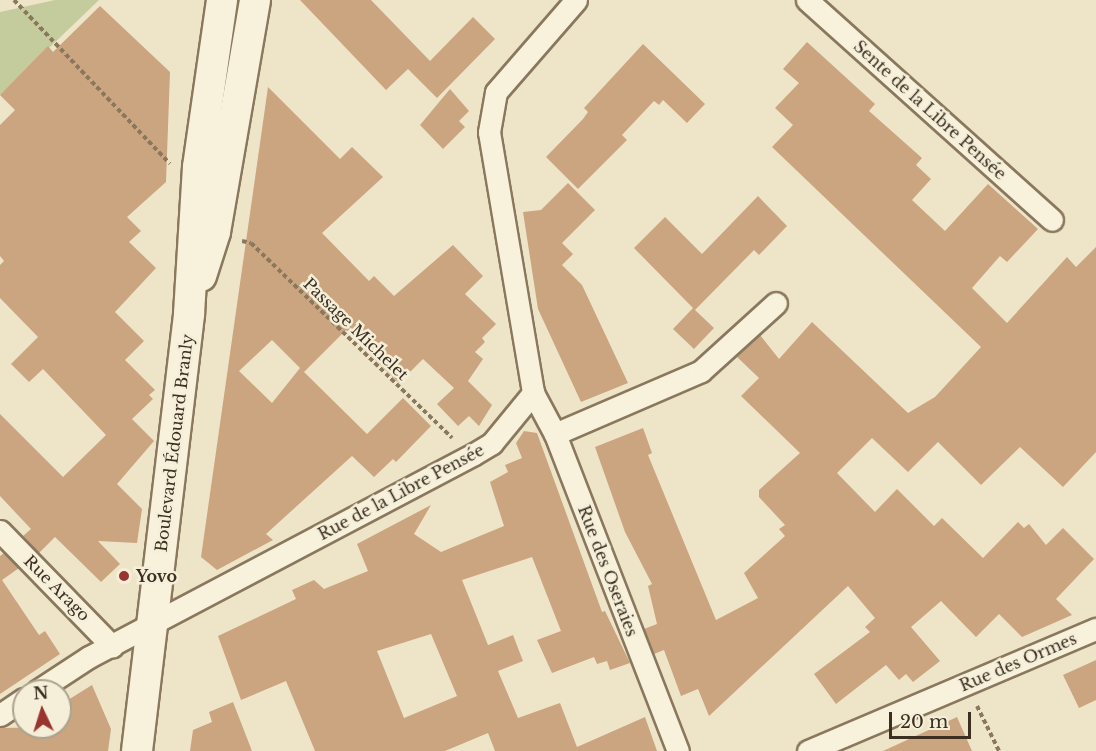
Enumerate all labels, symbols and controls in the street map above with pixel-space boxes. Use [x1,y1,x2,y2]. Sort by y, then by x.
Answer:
street label: Sente de la Libre Pensée [850,36,1010,184]
street label: Passage Michelet [300,274,412,384]
street label: Boulevard Édouard Branly [151,333,197,553]
street label: Rue de la Libre Pensée [315,440,487,544]
street label: Rue des Oseraies [574,503,642,639]
street label: Rue Arago [20,551,94,625]
place label: Yovo [136,566,177,586]
marker: Yovo [117,569,131,583]
street label: Rue des Ormes [957,629,1079,695]
north arrow [12,679,72,739]
text: N [33,683,49,704]
scale bar [892,700,974,738]
text: 20 m [900,711,948,733]

